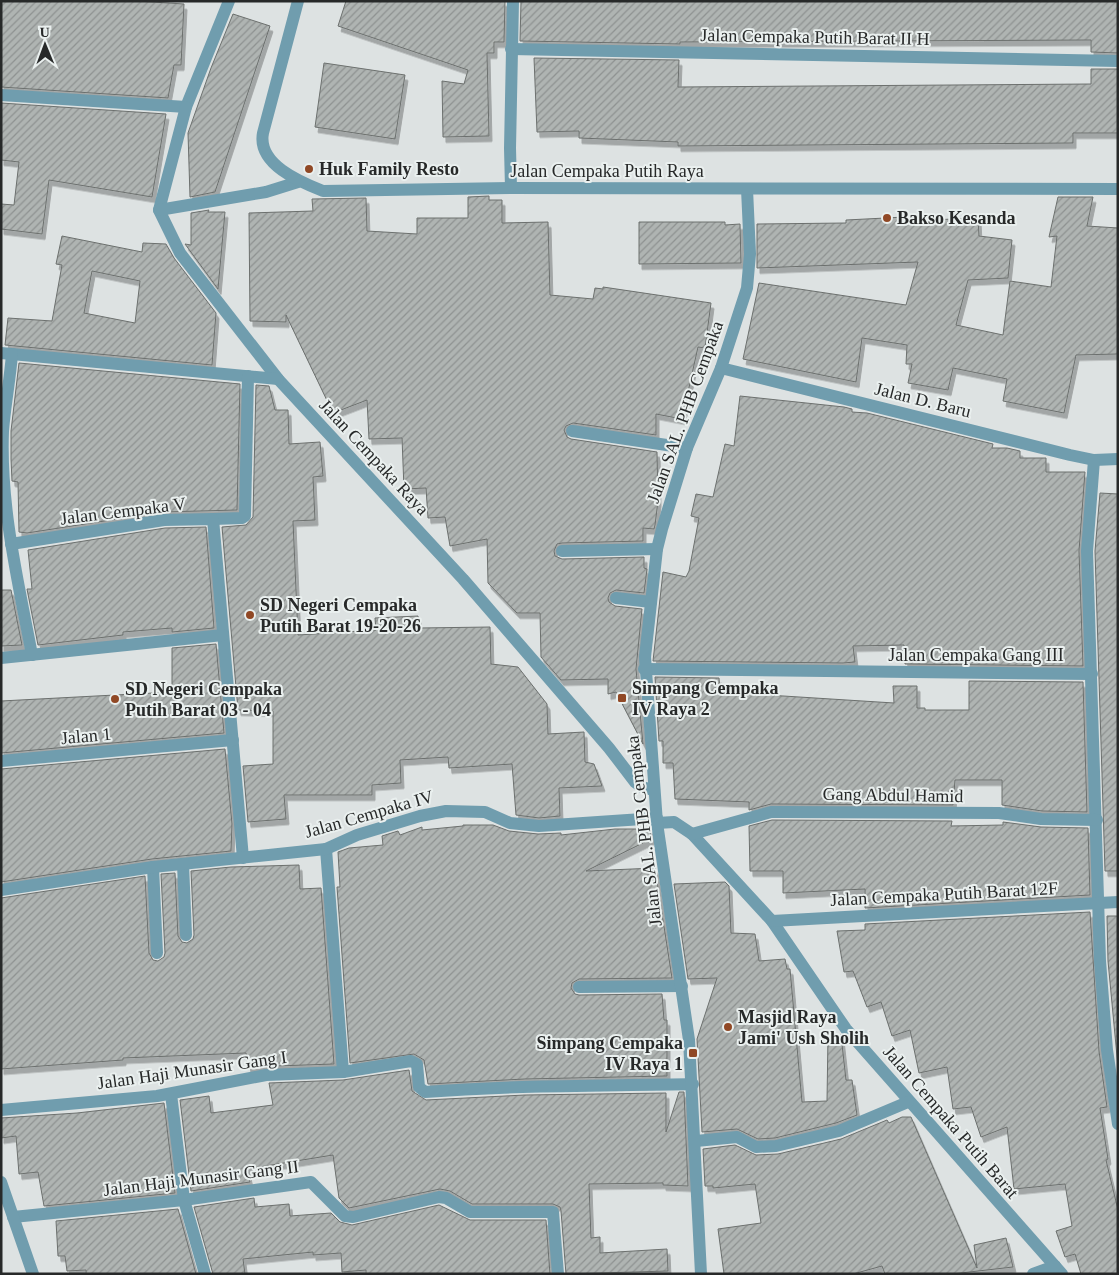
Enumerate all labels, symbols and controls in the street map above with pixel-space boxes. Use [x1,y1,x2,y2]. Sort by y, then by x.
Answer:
north arrow [20,20,70,70]
text: U [40,25,50,40]
street label: Jalan Cempaka Putih Barat II H [700,25,930,49]
place label: Huk Family Resto [319,159,459,179]
street label: Jalan Cempaka Putih Raya [510,161,704,181]
marker: Huk Family Resto [303,163,315,175]
place label: Bakso Kesanda [897,208,1016,228]
marker: Bakso Kesanda [881,212,893,224]
street label: Jalan SAL. PHB Cempaka [643,318,727,506]
street label: Jalan D. Baru [873,378,973,422]
street label: Jalan Cempaka Raya [315,395,433,519]
street label: Jalan Cempaka V [59,493,187,529]
place label: SD Negeri Cempaka Putih Barat 19-20-26 [260,595,421,636]
marker: SD Negeri Cempaka Putih Barat 19-20-26 [244,609,256,621]
street label: Jalan Cempaka Gang III [888,645,1064,665]
place label: Simpang Cempaka IV Raya 2 [632,678,779,719]
place label: SD Negeri Cempaka Putih Barat 03 - 04 [125,679,282,720]
marker: Simpang Cempaka IV Raya 2 [616,692,628,704]
marker: SD Negeri Cempaka Putih Barat 03 - 04 [109,693,121,705]
street label: Jalan 1 [60,724,112,748]
street label: Jalan SAL. PHB Cempaka [622,734,666,927]
street label: Gang Abdul Hamid [822,784,964,806]
street label: Jalan Cempaka IV [302,786,436,842]
street label: Jalan Cempaka Putih Barat 12F [830,878,1058,910]
place label: Masjid Raya Jami' Ush Sholih [738,1007,869,1048]
marker: Masjid Raya Jami' Ush Sholih [722,1021,734,1033]
place label: Simpang Cempaka IV Raya 1 [536,1033,683,1074]
street label: Jalan Cempaka Putih Barat [879,1042,1023,1202]
street label: Jalan Haji Munasir Gang I [96,1047,288,1093]
marker: Simpang Cempaka IV Raya 1 [687,1047,699,1059]
street label: Jalan Haji Munasir Gang II [102,1156,300,1200]

